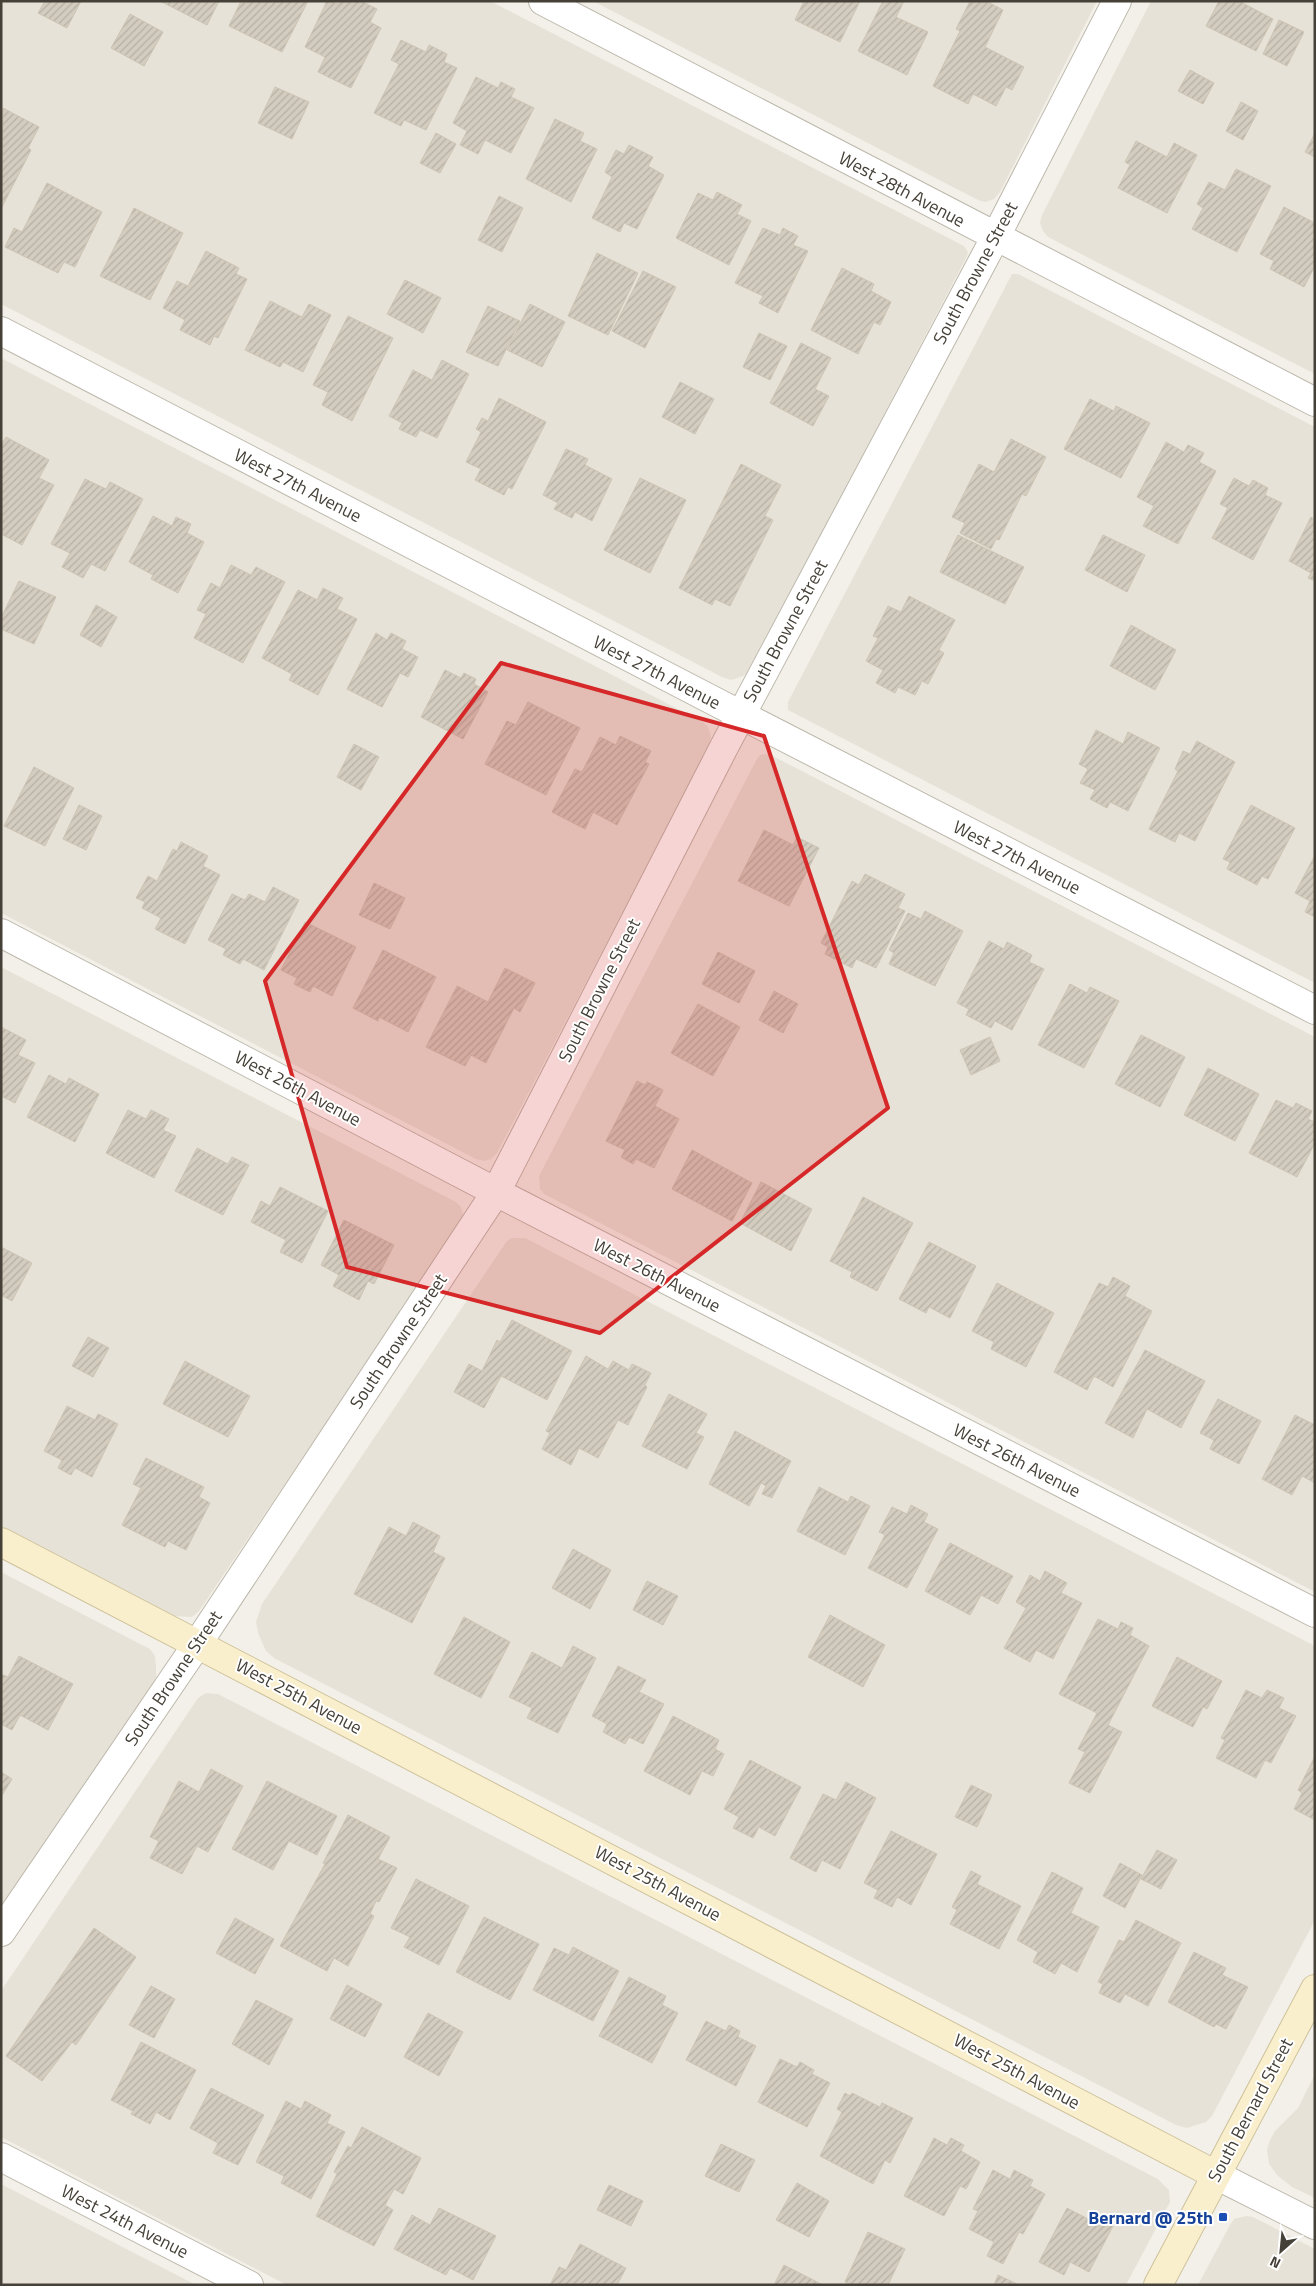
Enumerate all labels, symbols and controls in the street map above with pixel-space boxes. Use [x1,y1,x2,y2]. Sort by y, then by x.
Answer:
street label: West 28th Avenue [834,144,970,234]
street label: South Browne Street [926,196,1024,349]
street label: West 27th Avenue [230,441,366,529]
street label: South Browne Street [736,554,834,707]
street label: West 27th Avenue [589,628,725,716]
street label: West 27th Avenue [949,813,1085,901]
street label: South Browne Street [551,913,647,1067]
street label: West 26th Avenue [230,1043,366,1133]
street label: West 26th Avenue [589,1231,725,1319]
street label: South Browne Street [343,1267,454,1414]
street label: West 26th Avenue [949,1416,1085,1504]
street label: South Browne Street [118,1604,229,1751]
street label: West 25th Avenue [231,1651,367,1741]
street label: West 25th Avenue [590,1838,726,1928]
street label: West 25th Avenue [949,2026,1085,2116]
street label: South Bernard Street [1201,2033,1300,2187]
street label: West 24th Avenue [57,2177,193,2265]
place label: Bernard @ 25th [1088,2204,1213,2231]
marker: Bernard @ 25th [1217,2211,1229,2223]
north arrow [1256,2226,1306,2276]
text: N [1266,2251,1284,2275]

